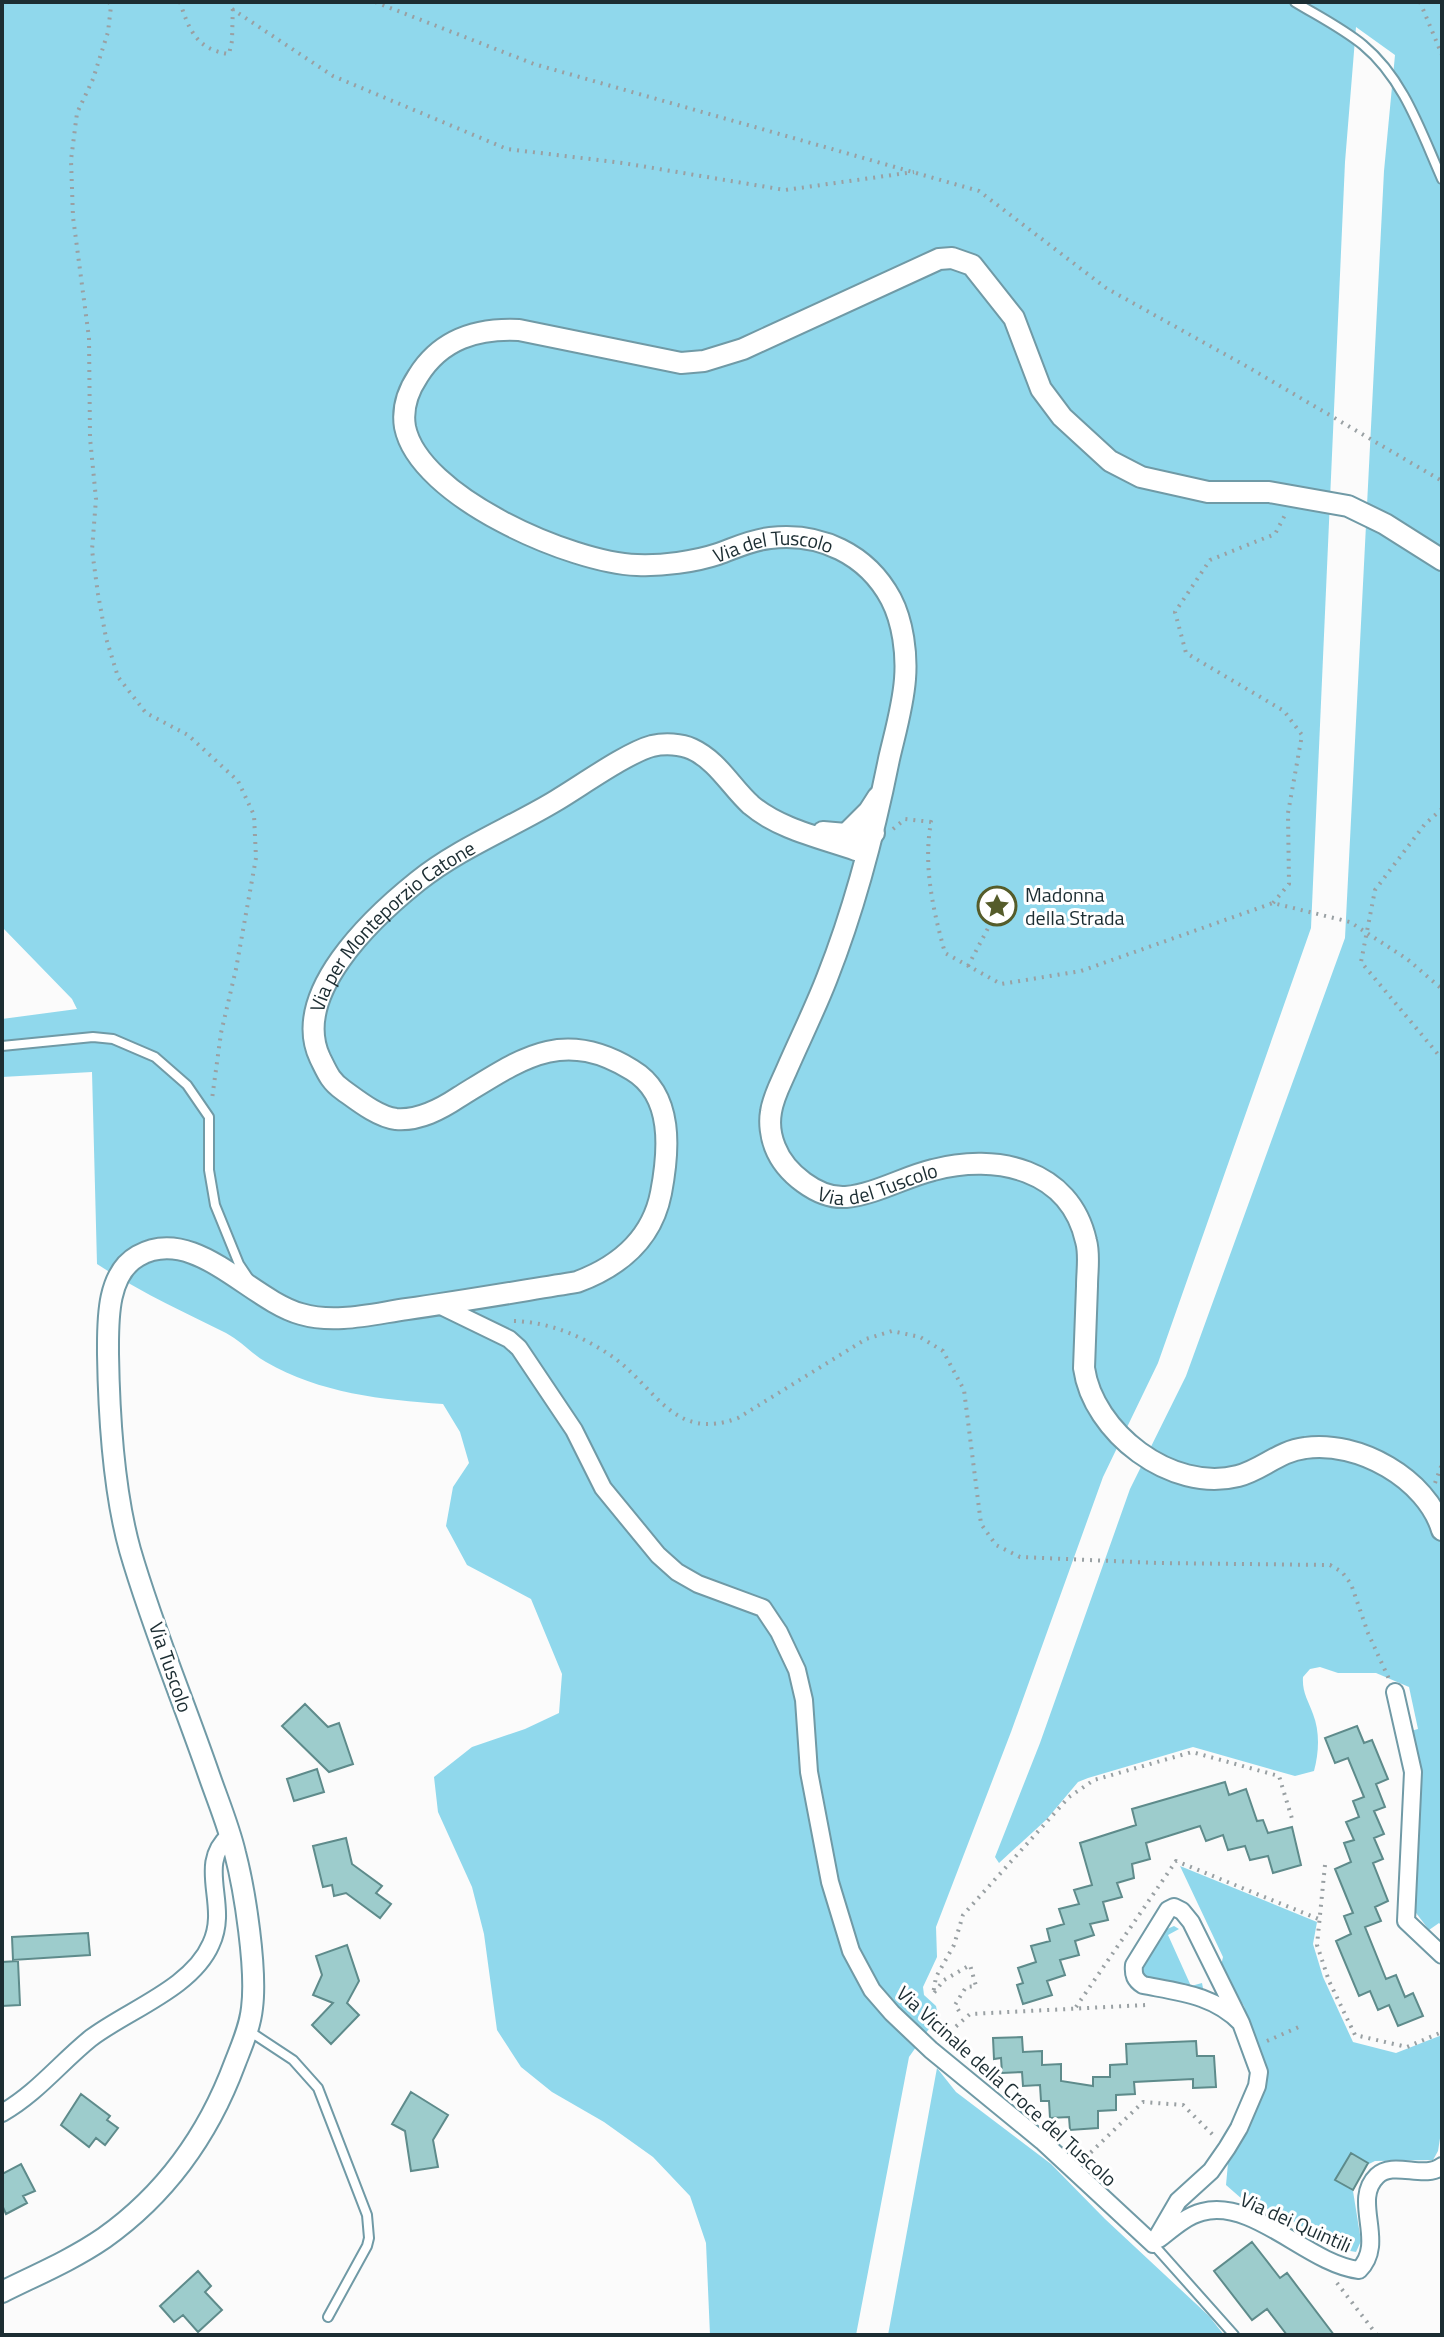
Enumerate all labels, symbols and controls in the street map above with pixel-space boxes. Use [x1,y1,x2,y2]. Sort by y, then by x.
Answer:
street label: Via del Tuscolo [708,521,838,570]
street label: Via per Monteporzio Catone [301,832,481,1015]
place label: Madonna della Strada [1025,879,1125,933]
place icon: Madonna della Strada [976,885,1018,927]
street label: Via del Tuscolo [814,1154,941,1213]
street label: Via Tuscolo [141,1618,201,1716]
street label: Via Vicinale della Croce del Tuscolo [890,1978,1124,2194]
street label: Via dei Quintili [1235,2184,1357,2260]

